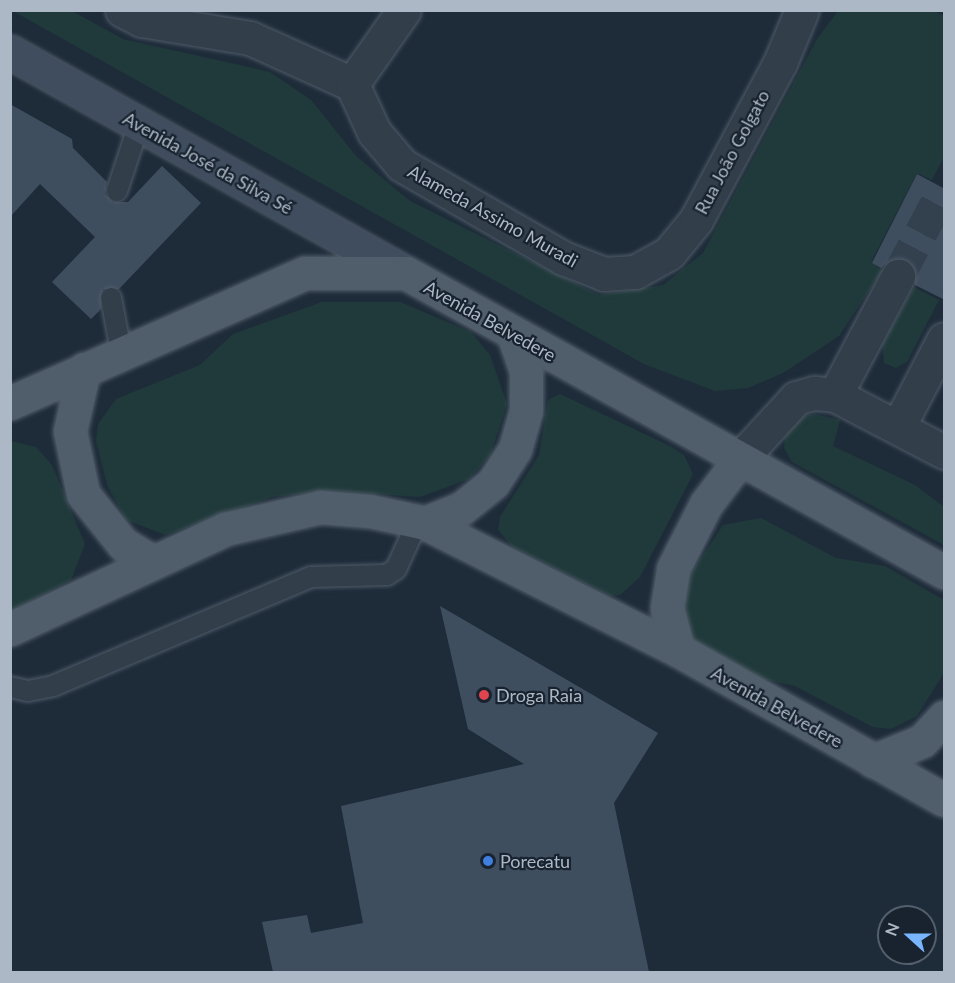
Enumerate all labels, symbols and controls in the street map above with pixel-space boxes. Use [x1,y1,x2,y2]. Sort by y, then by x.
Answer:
street label: Rua João Golgato [690,86,774,218]
street label: Avenida José da Silva Sé [119,107,297,219]
street label: Alameda Assimo Muradi [404,160,582,272]
street label: Avenida Belvedere [420,276,560,366]
street label: Avenida Belvedere [707,662,847,752]
place label: Droga Raia [496,684,582,706]
marker: Droga Raia [477,688,491,702]
place label: Porecatu [500,850,570,872]
marker: Porecatu [481,854,495,868]
north arrow [877,905,937,965]
text: N [881,920,903,938]

